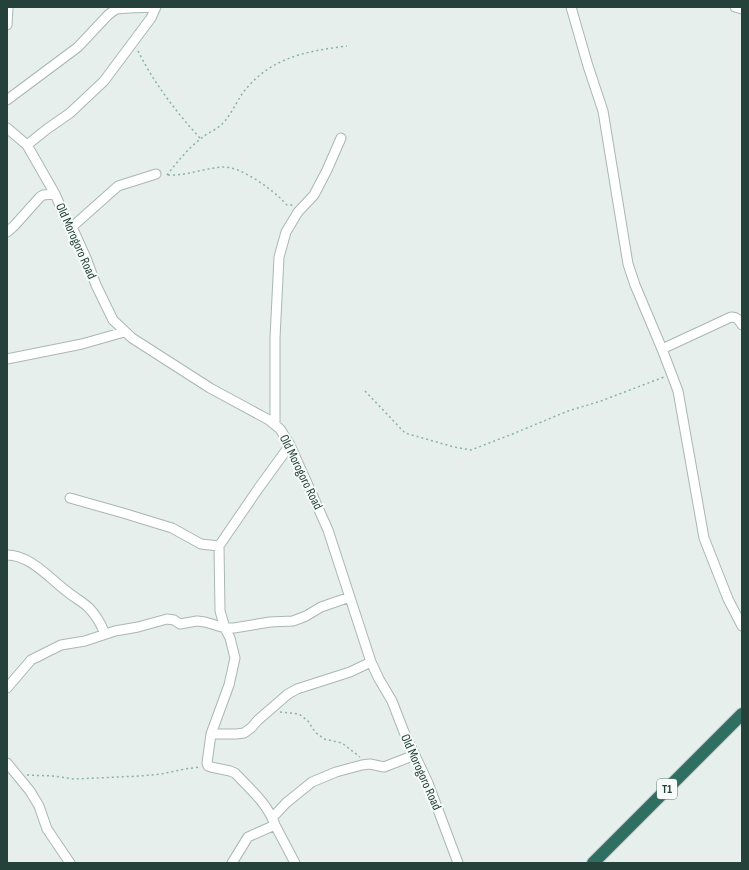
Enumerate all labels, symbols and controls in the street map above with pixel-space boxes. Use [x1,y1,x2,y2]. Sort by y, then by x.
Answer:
street label: Old Morogoro Road [52,201,100,281]
street label: Old Morogoro Road [276,432,326,512]
street label: Old Morogoro Road [397,732,445,812]
road number: T1 [657,779,677,799]

